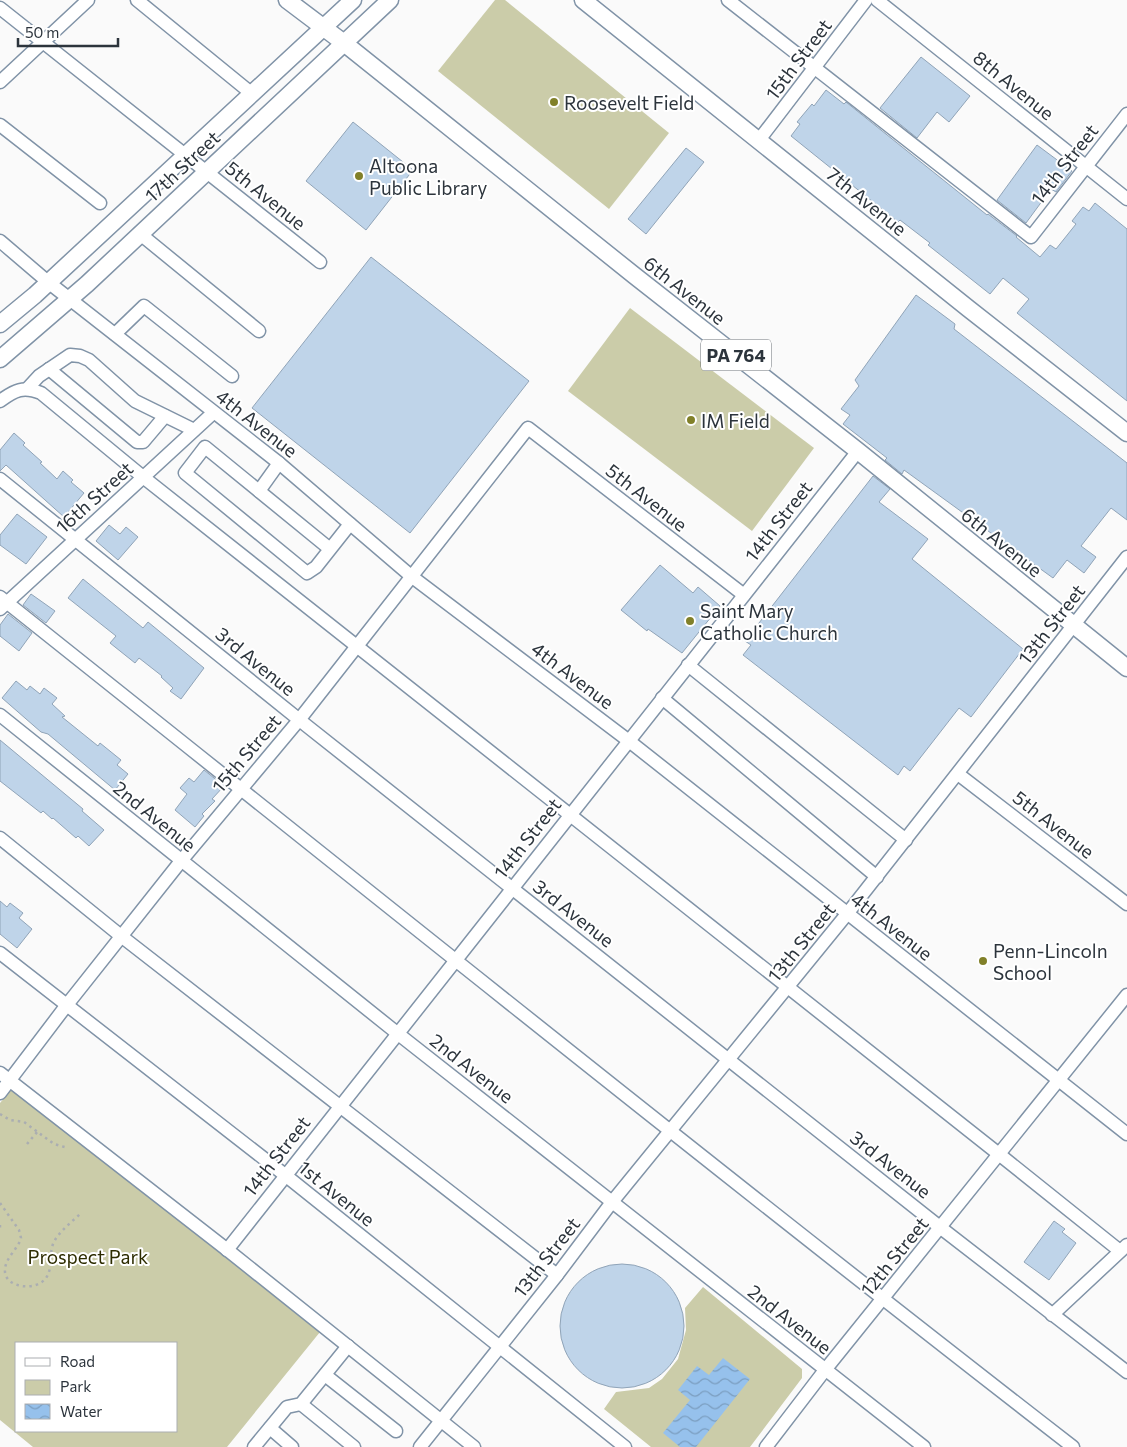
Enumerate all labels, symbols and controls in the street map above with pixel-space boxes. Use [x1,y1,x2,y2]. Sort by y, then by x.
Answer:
street label: 15th Street [760,14,836,104]
scale bar [18,15,118,47]
text: 50 m [25,23,59,41]
street label: 8th Avenue [969,45,1059,125]
place label: Roosevelt Field [564,91,694,114]
marker: Roosevelt Field [548,96,560,108]
street label: 14th Street [1026,119,1103,209]
street label: 17th Street [140,125,224,207]
place label: Altoona Public Library [369,154,487,199]
street label: 5th Avenue [221,156,311,234]
street label: 7th Avenue [823,162,911,240]
marker: Altoona Public Library [353,170,365,182]
street label: 6th Avenue [640,251,730,329]
road number: PA 764 [701,340,771,370]
street label: 4th Avenue [212,384,302,462]
place label: IM Field [701,409,770,432]
marker: IM Field [685,414,697,426]
street label: 16th Street [51,456,137,538]
street label: 5th Avenue [602,458,692,536]
street label: 14th Street [740,476,817,566]
street label: 6th Avenue [957,502,1047,582]
street label: 13th Street [1013,579,1089,669]
place label: Saint Mary Catholic Church [700,599,838,644]
marker: Saint Mary Catholic Church [684,615,696,627]
street label: 3rd Avenue [211,622,301,700]
street label: 4th Avenue [527,637,619,713]
street label: 15th Street [207,709,285,797]
street label: 2nd Avenue [109,776,201,856]
street label: 5th Avenue [1009,785,1099,863]
street label: 14th Street [489,793,566,883]
street label: 3rd Avenue [529,874,619,952]
street label: 4th Avenue [847,887,937,965]
street label: 13th Street [762,898,840,986]
place label: Penn-Lincoln School [993,939,1108,984]
marker: Penn-Lincoln School [977,955,989,967]
street label: 2nd Avenue [426,1028,518,1108]
street label: 14th Street [238,1111,315,1201]
street label: 3rd Avenue [846,1125,936,1203]
street label: 1st Avenue [294,1155,380,1231]
street label: 13th Street [508,1212,584,1302]
street label: 12th Street [855,1212,933,1300]
park label: Prospect Park [28,1245,148,1268]
street label: 2nd Avenue [744,1279,836,1359]
legend [15,1342,178,1432]
text: Road [60,1352,95,1370]
text: Park [60,1377,91,1395]
text: Water [60,1402,102,1420]

